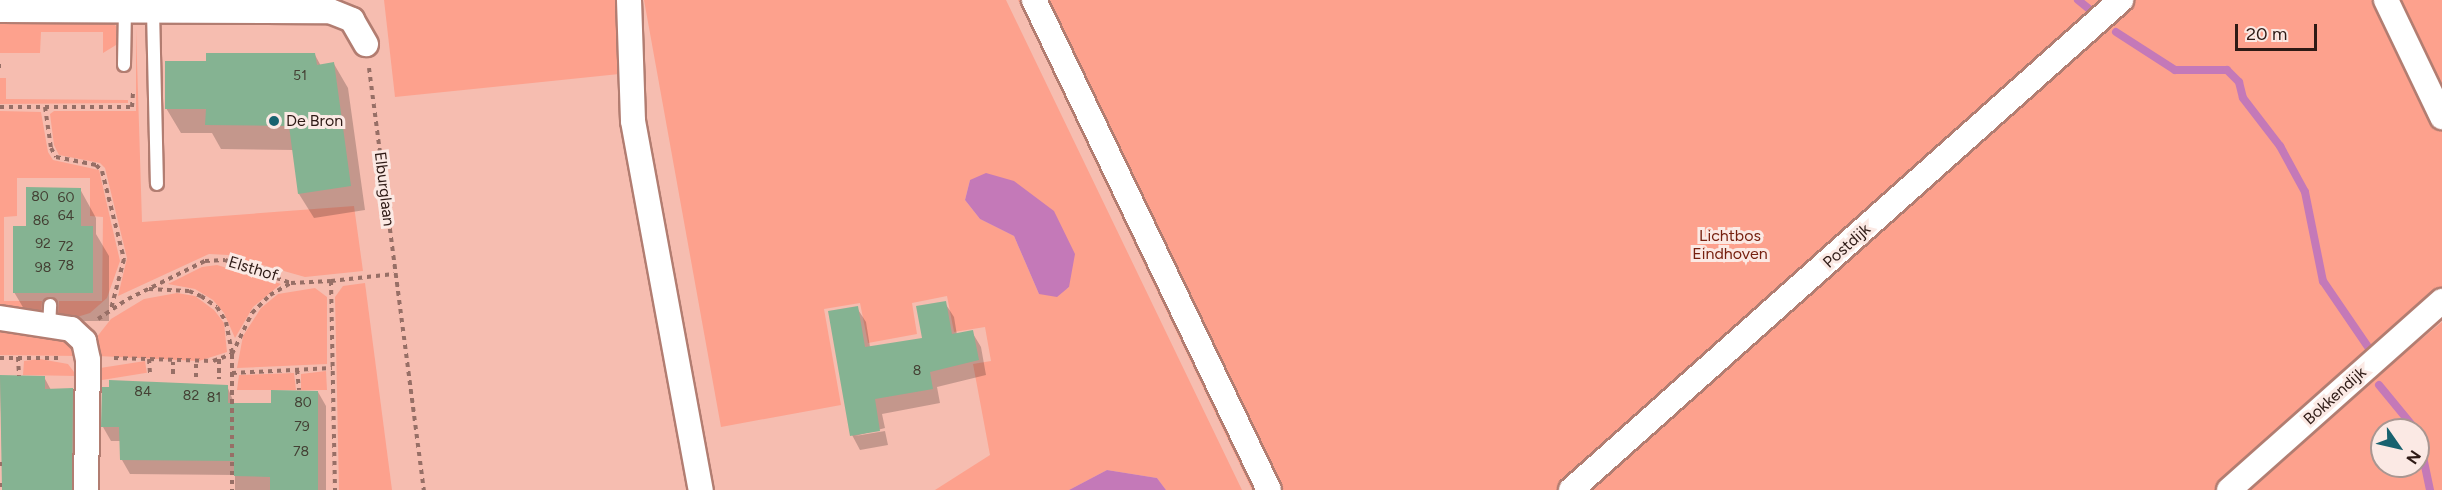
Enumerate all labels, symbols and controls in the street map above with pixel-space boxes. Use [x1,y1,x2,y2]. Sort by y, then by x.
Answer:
scale bar [2238,12,2320,50]
text: 20 m [2246,23,2287,45]
house number: 51 [293,68,307,84]
place label: De Bron [286,111,343,131]
marker: De Bron [267,114,281,128]
street label: Elburglaan [370,151,398,227]
house number: 80 [31,189,49,205]
house number: 60 [58,190,74,206]
house number: 64 [58,208,74,224]
house number: 86 [33,213,49,229]
street label: Postdijk [1819,220,1875,272]
park label: Lichtbos Eindhoven [1692,226,1768,264]
house number: 92 [35,236,51,252]
house number: 72 [58,239,74,255]
street label: Elsthof [226,252,280,286]
house number: 78 [58,258,74,274]
house number: 98 [35,260,51,276]
house number: 8 [913,363,921,379]
street label: Bokkendijk [2300,363,2370,429]
house number: 84 [134,384,152,400]
house number: 82 [183,388,199,404]
house number: 81 [207,390,221,406]
house number: 80 [294,395,312,411]
north arrow [2370,418,2430,478]
house number: 79 [294,419,310,435]
house number: 78 [293,444,309,460]
text: N [2402,447,2425,468]

